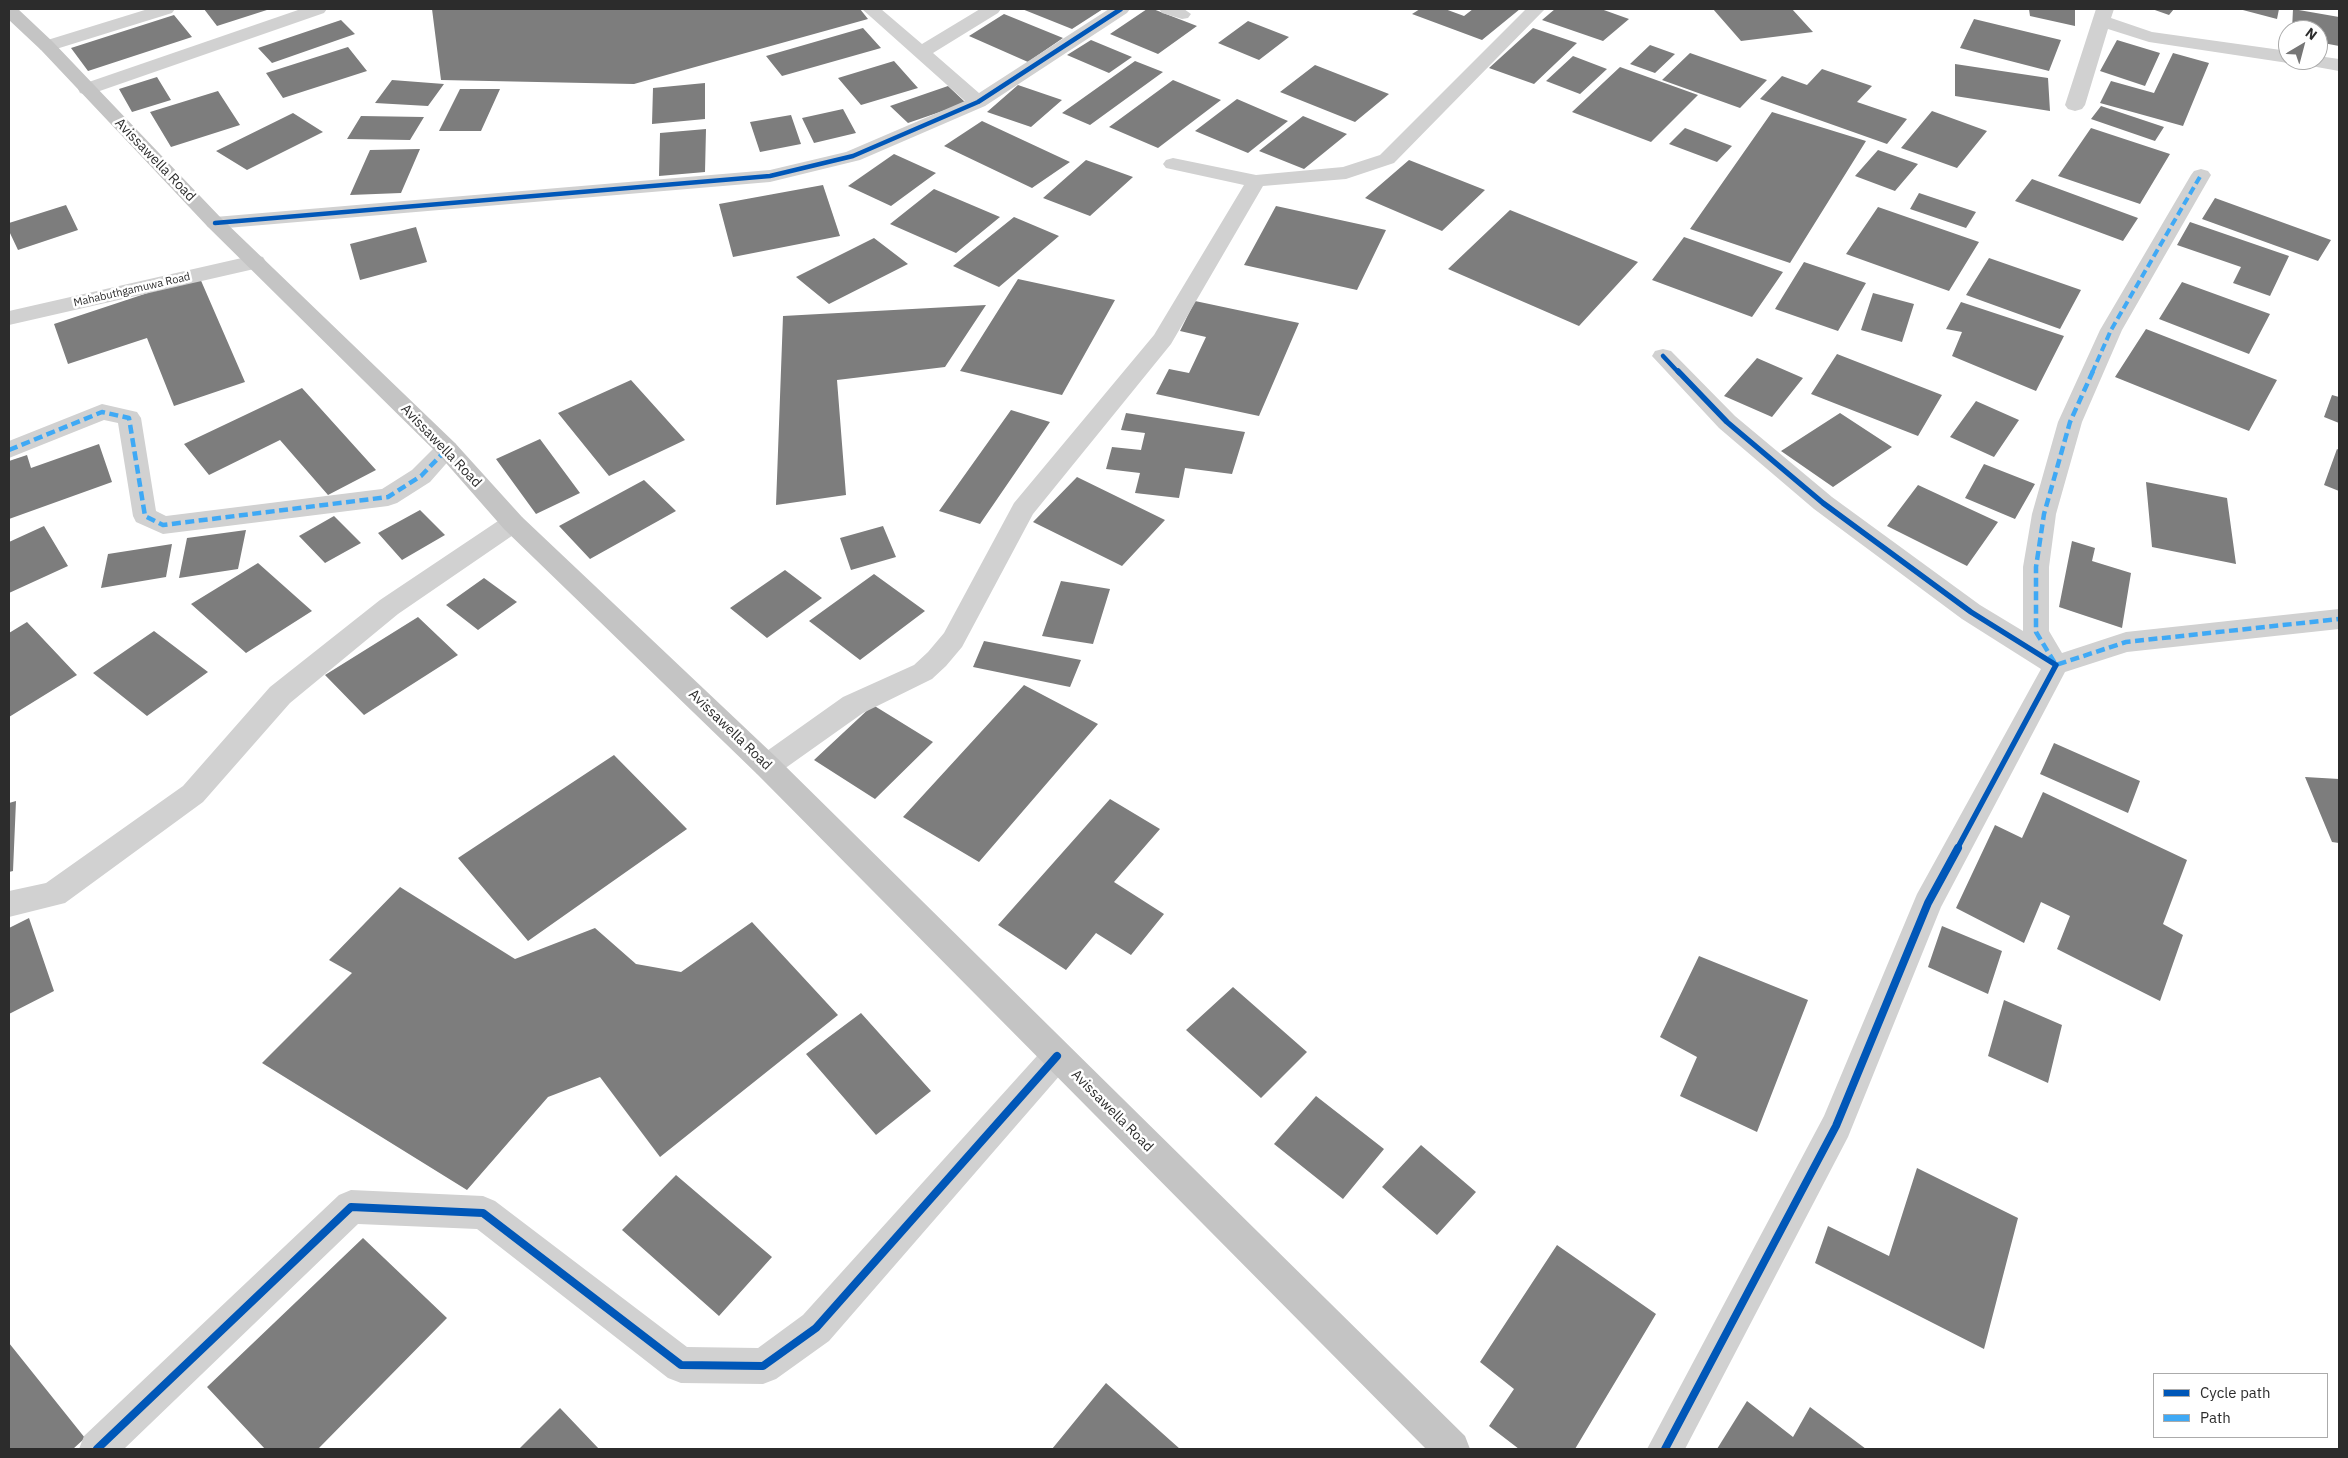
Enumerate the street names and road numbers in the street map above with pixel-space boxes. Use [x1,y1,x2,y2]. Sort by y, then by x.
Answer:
street label: Avissawella Road [111,115,199,205]
street label: Mahabuthgamuwa Road [72,270,192,310]
street label: Avissawella Road [397,401,485,491]
street label: Avissawella Road [685,686,775,774]
street label: Avissawella Road [1068,1067,1156,1155]

